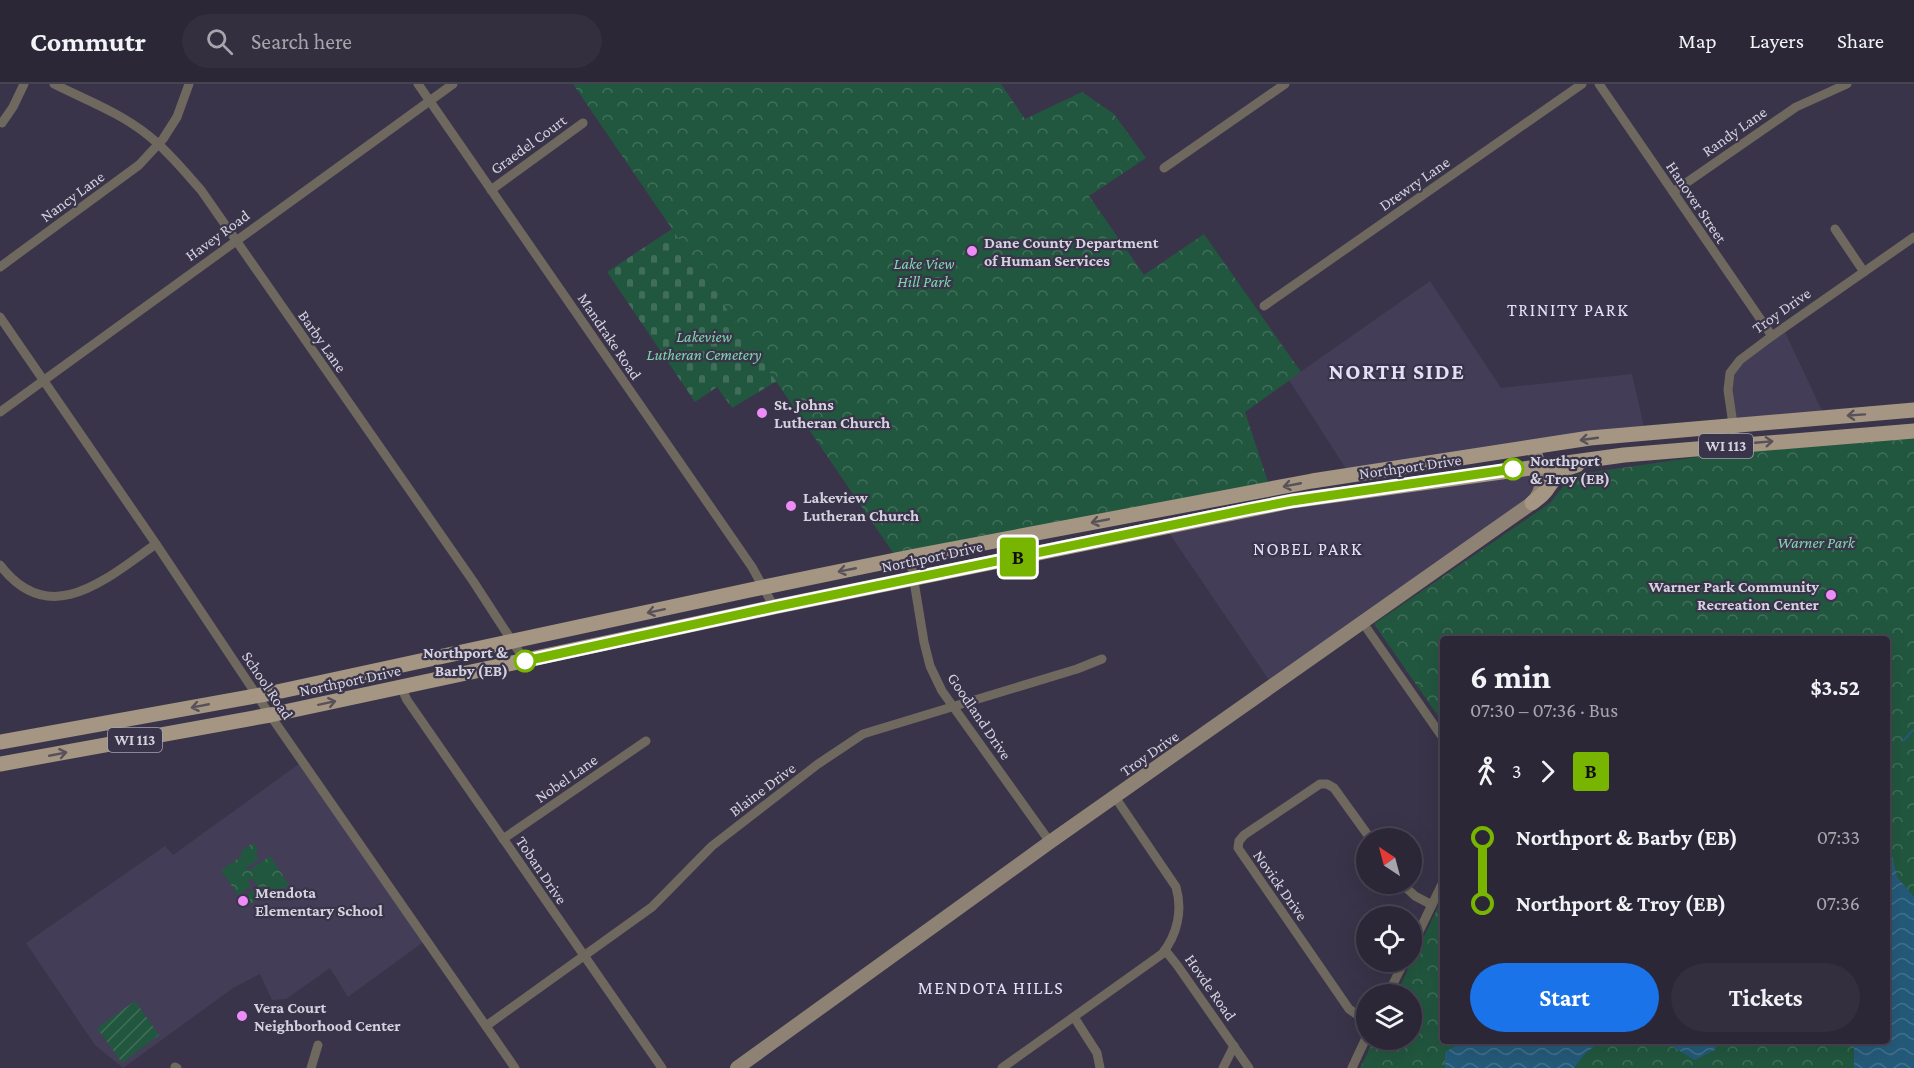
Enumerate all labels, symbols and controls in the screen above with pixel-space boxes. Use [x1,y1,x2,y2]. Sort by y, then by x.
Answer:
search box [182,14,602,68]
icon: search [203,25,236,58]
text: Commutr [30,26,146,57]
text: Search here [251,29,352,54]
text: Map [1678,29,1717,53]
text: Layers [1750,29,1804,53]
text: Share [1837,29,1884,53]
street label: Randy Lane [1699,103,1770,161]
street label: Graedel Court [487,111,570,178]
street label: Drewry Lane [1376,153,1453,215]
street label: Hanover Street [1663,158,1731,247]
street label: Nancy Lane [37,168,108,226]
street label: Havey Road [182,206,254,265]
place label: Dane County Department of Human Services [984,234,1159,269]
marker: Dane County Department of Human Services [965,244,979,258]
park label: Lake View Hill Park [894,255,954,290]
street label: Troy Drive [1749,284,1814,337]
street label: Mandrake Road [574,290,645,383]
district label: TRINITY PARK [1507,300,1629,320]
street label: Barby Lane [294,307,350,376]
park label: Lakeview Lutheran Cemetery [647,328,762,364]
district label: NORTH SIDE [1329,359,1465,384]
place label: St. Johns Lutheran Church [774,396,890,431]
marker: St. Johns Lutheran Church [755,406,769,420]
one-way arrow [1846,409,1866,420]
one-way arrow [1579,433,1599,444]
road number: WI 113 [1699,434,1753,458]
one-way arrow [1754,436,1774,447]
street label: Northport Drive [1358,451,1462,483]
place label: Northport & Troy (EB) [1530,452,1610,488]
marker: Northport & Troy (EB) [1502,458,1524,480]
one-way arrow [1283,480,1302,491]
place label: Lakeview Lutheran Church [803,489,919,524]
marker: Lakeview Lutheran Church [784,499,798,513]
one-way arrow [1091,516,1111,527]
park label: Warner Park [1777,534,1856,551]
street label: Northport Drive [880,537,984,576]
line badge: B [998,538,1038,576]
district label: NOBEL PARK [1253,539,1363,559]
text: B [1012,545,1024,569]
one-way arrow [838,565,857,576]
place label: Warner Park Community Recreation Center [1647,578,1820,613]
marker: Warner Park Community Recreation Center [1824,588,1838,602]
one-way arrow [647,605,666,617]
place label: Northport & Barby (EB) [423,644,509,680]
street label: School Road [239,648,297,723]
marker: Northport & Barby (EB) [514,650,536,672]
text: 6 min [1470,658,1551,695]
street label: Northport Drive [298,661,402,700]
street label: Goodland Drive [944,670,1015,763]
text: $3.52 [1811,675,1860,700]
one-way arrow [317,697,337,708]
text: 07:30 – 07:36 · Bus [1470,699,1618,721]
one-way arrow [191,701,211,712]
street label: Troy Drive [1117,727,1182,780]
road number: WI 113 [108,728,162,752]
one-way arrow [47,748,67,759]
street label: Nobel Lane [532,751,601,806]
icon: walk [1470,755,1503,788]
icon: forward [1531,755,1564,788]
street label: Blaine Drive [726,759,799,820]
text: B [1585,759,1597,783]
text: 3 [1512,760,1522,782]
text: Northport & Barby (EB) [1516,825,1738,850]
text: 07:33 [1817,826,1860,848]
north arrow [1356,828,1422,894]
map controls [1356,828,1422,1050]
street label: Toban Drive [513,833,570,907]
street label: Novick Drive [1250,847,1311,924]
place label: Mendota Elementary School [255,884,383,919]
text: Northport & Troy (EB) [1516,891,1726,916]
text: 07:36 [1816,892,1860,914]
marker: Mendota Elementary School [236,894,250,908]
button: locate [1356,906,1422,972]
street label: Hovde Road [1182,951,1240,1024]
button: Start [1470,963,1659,1032]
button: Tickets [1671,963,1860,1032]
district label: MENDOTA HILLS [918,978,1064,998]
button: layers [1356,984,1422,1050]
place label: Vera Court Neighborhood Center [253,999,401,1034]
marker: Vera Court Neighborhood Center [235,1009,249,1023]

